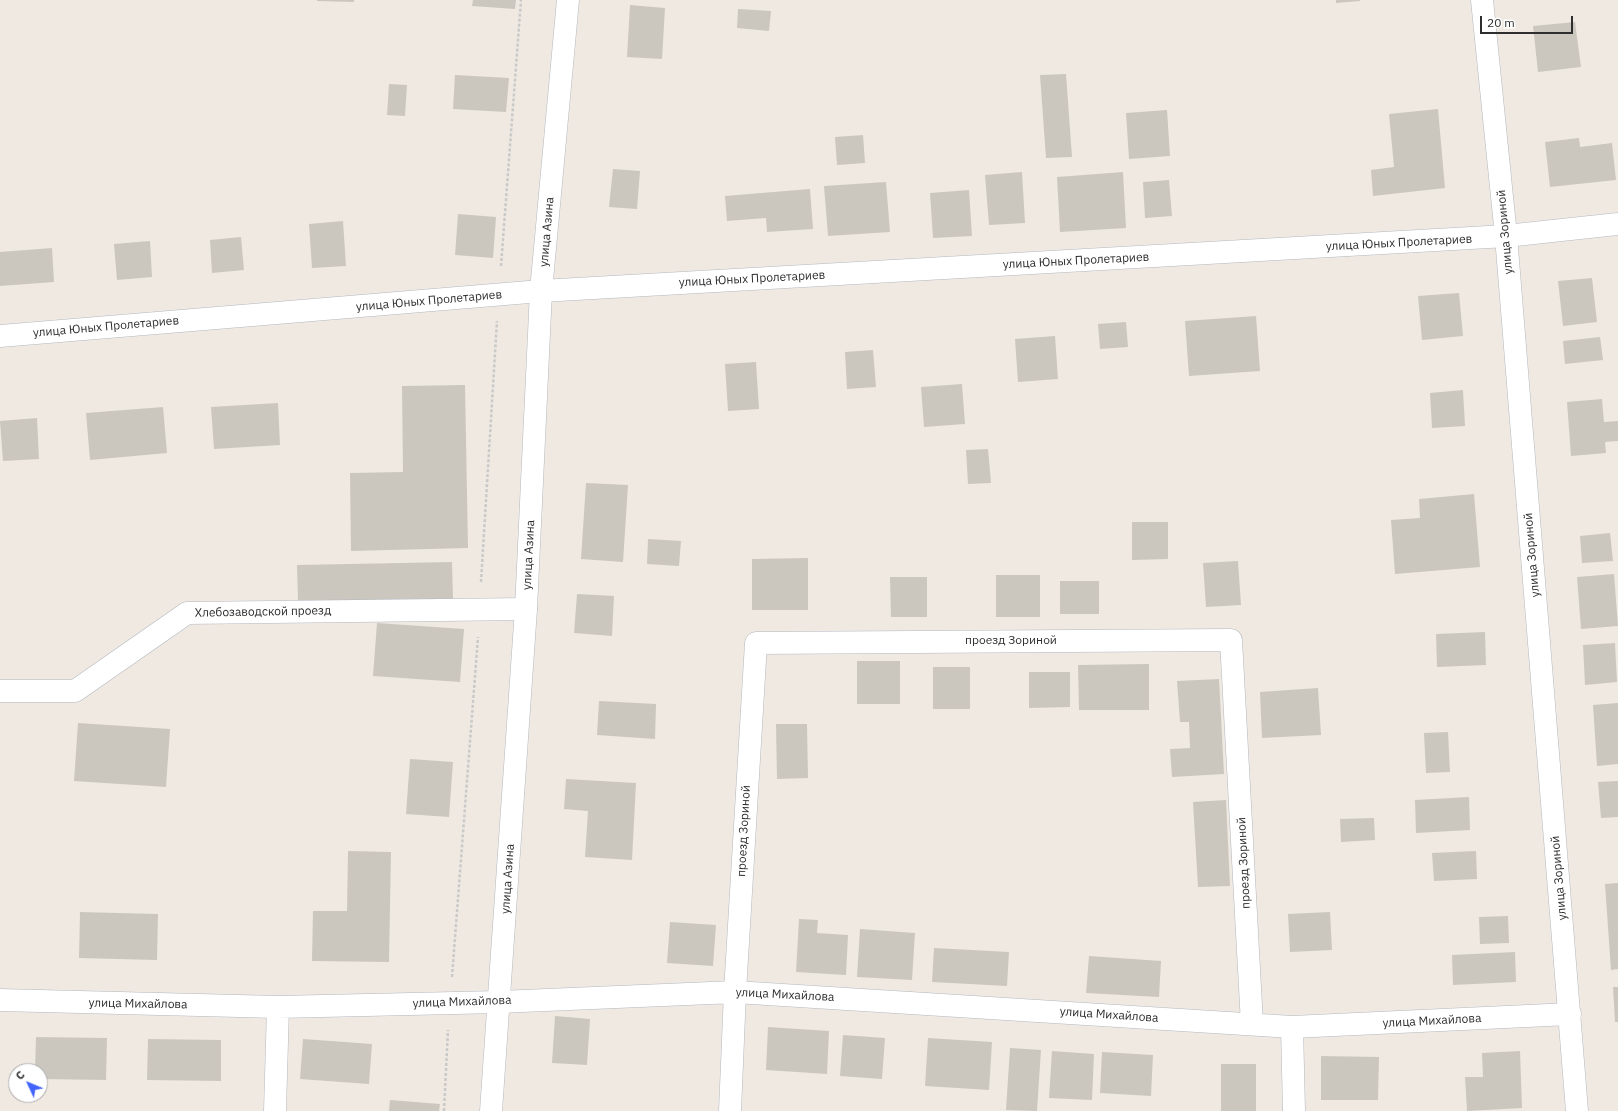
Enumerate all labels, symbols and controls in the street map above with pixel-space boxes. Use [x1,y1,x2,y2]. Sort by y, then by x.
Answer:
scale bar [1482,8,1575,34]
text: 20 m [1487,15,1515,30]
street label: улица Зориной [1494,189,1516,275]
street label: улица Азина [537,196,557,268]
street label: улица Юных Пролетариев [1325,232,1473,254]
street label: улица Юных Пролетариев [1002,250,1150,272]
street label: улица Юных Пролетариев [678,268,826,290]
street label: улица Юных Пролетариев [355,287,503,315]
street label: улица Юных Пролетариев [32,313,180,341]
street label: улица Зориной [1521,512,1543,598]
street label: улица Азина [520,520,538,590]
street label: Хлебозаводской проезд [195,604,331,620]
street label: проезд Зориной [965,634,1057,648]
street label: проезд Зориной [734,785,754,877]
street label: проезд Зориной [1234,817,1254,909]
street label: улица Зориной [1548,835,1570,921]
street label: улица Азина [498,843,518,915]
street label: улица Михайлова [735,985,835,1005]
street label: улица Михайлова [412,993,512,1011]
street label: улица Михайлова [88,996,188,1012]
street label: улица Михайлова [1059,1004,1159,1026]
street label: улица Михайлова [1382,1011,1482,1031]
north arrow [8,1063,48,1103]
text: С [13,1068,28,1083]

